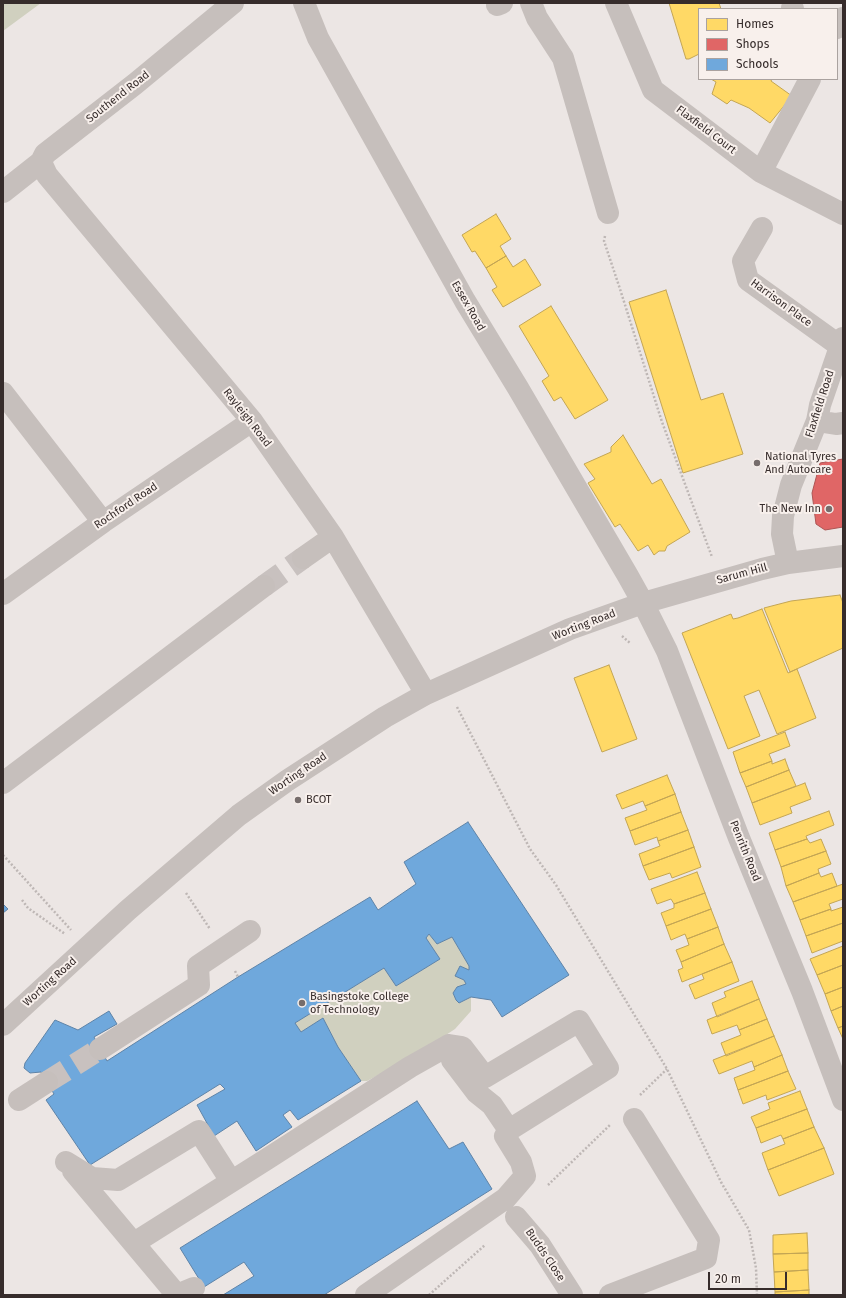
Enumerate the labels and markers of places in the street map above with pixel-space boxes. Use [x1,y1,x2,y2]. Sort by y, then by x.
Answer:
place label: National Tyres And Autocare [765,450,836,476]
marker: National Tyres And Autocare [752,458,762,468]
place label: The New Inn [760,502,821,516]
marker: The New Inn [824,504,834,514]
place label: BCOT [306,793,332,807]
marker: BCOT [293,795,303,805]
place label: Basingstoke College of Technology [310,990,409,1016]
marker: Basingstoke College of Technology [297,998,307,1008]

